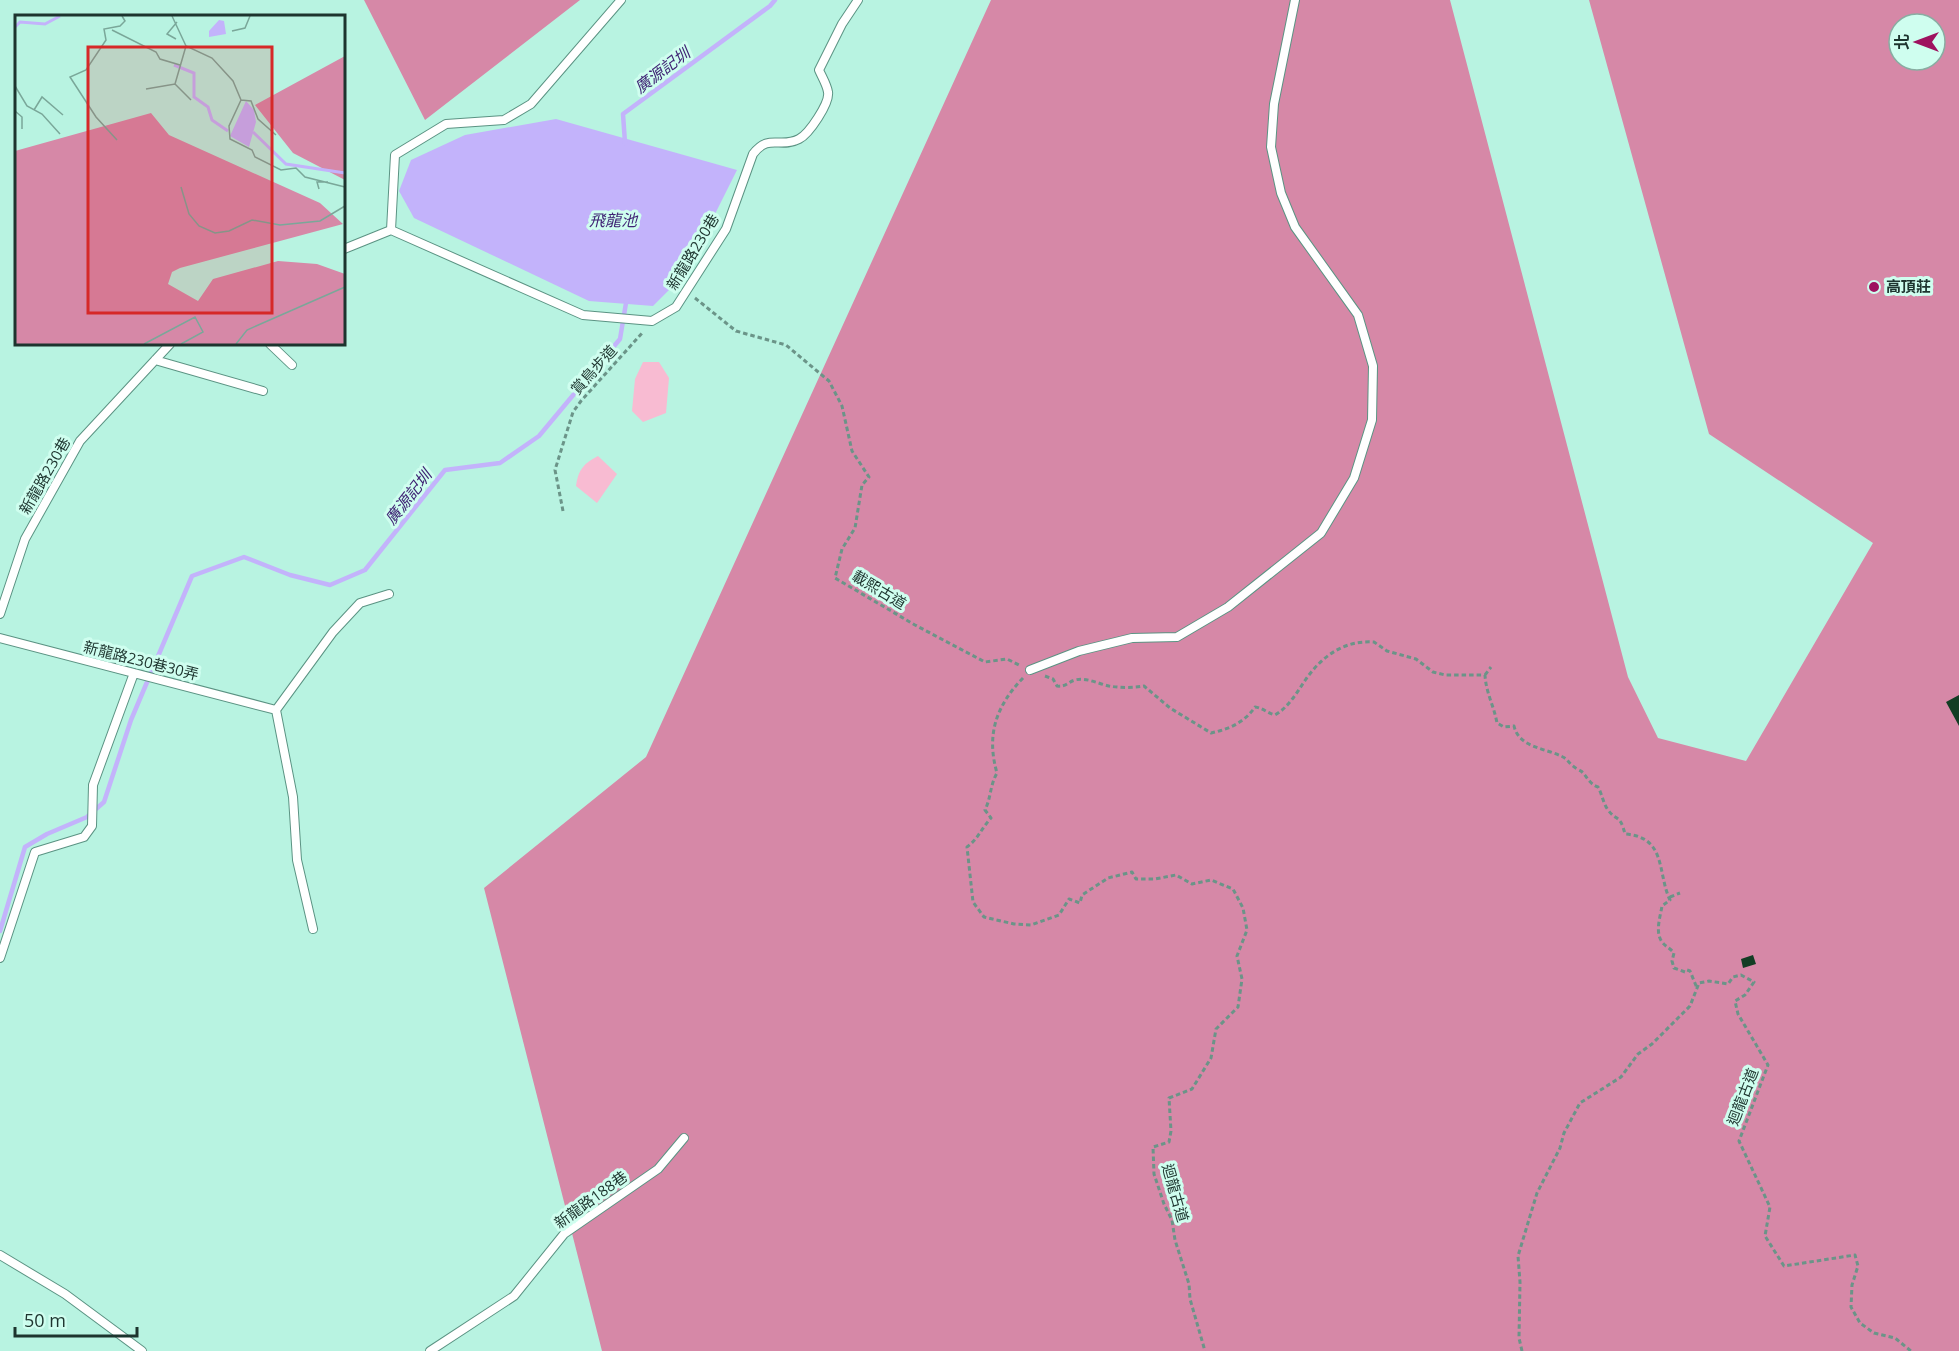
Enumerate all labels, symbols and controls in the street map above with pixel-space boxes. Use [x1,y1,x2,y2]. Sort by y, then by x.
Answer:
north arrow [1887,12,1947,72]
inset map [15,15,345,345]
text: 北 [1891,34,1913,50]
water label: 廣源記圳 [630,41,696,98]
water label: 飛龍池 [589,209,639,231]
street label: 新龍路230巷 [661,210,723,293]
place label: 高頂莊 [1886,276,1931,296]
marker: 高頂莊 [1867,280,1881,294]
street label: 賞鳥步道 [566,340,621,398]
street label: 新龍路230巷 [14,433,74,518]
water label: 廣源記圳 [380,463,438,529]
street label: 載熙古道 [849,565,910,613]
street label: 新龍路230巷30弄 [82,636,201,684]
street label: 迴龍古道 [1722,1065,1762,1128]
street label: 迴龍古道 [1158,1161,1194,1224]
street label: 新龍路188巷 [550,1166,631,1232]
scale bar [15,1300,136,1338]
text: 50 m [24,1308,66,1332]

